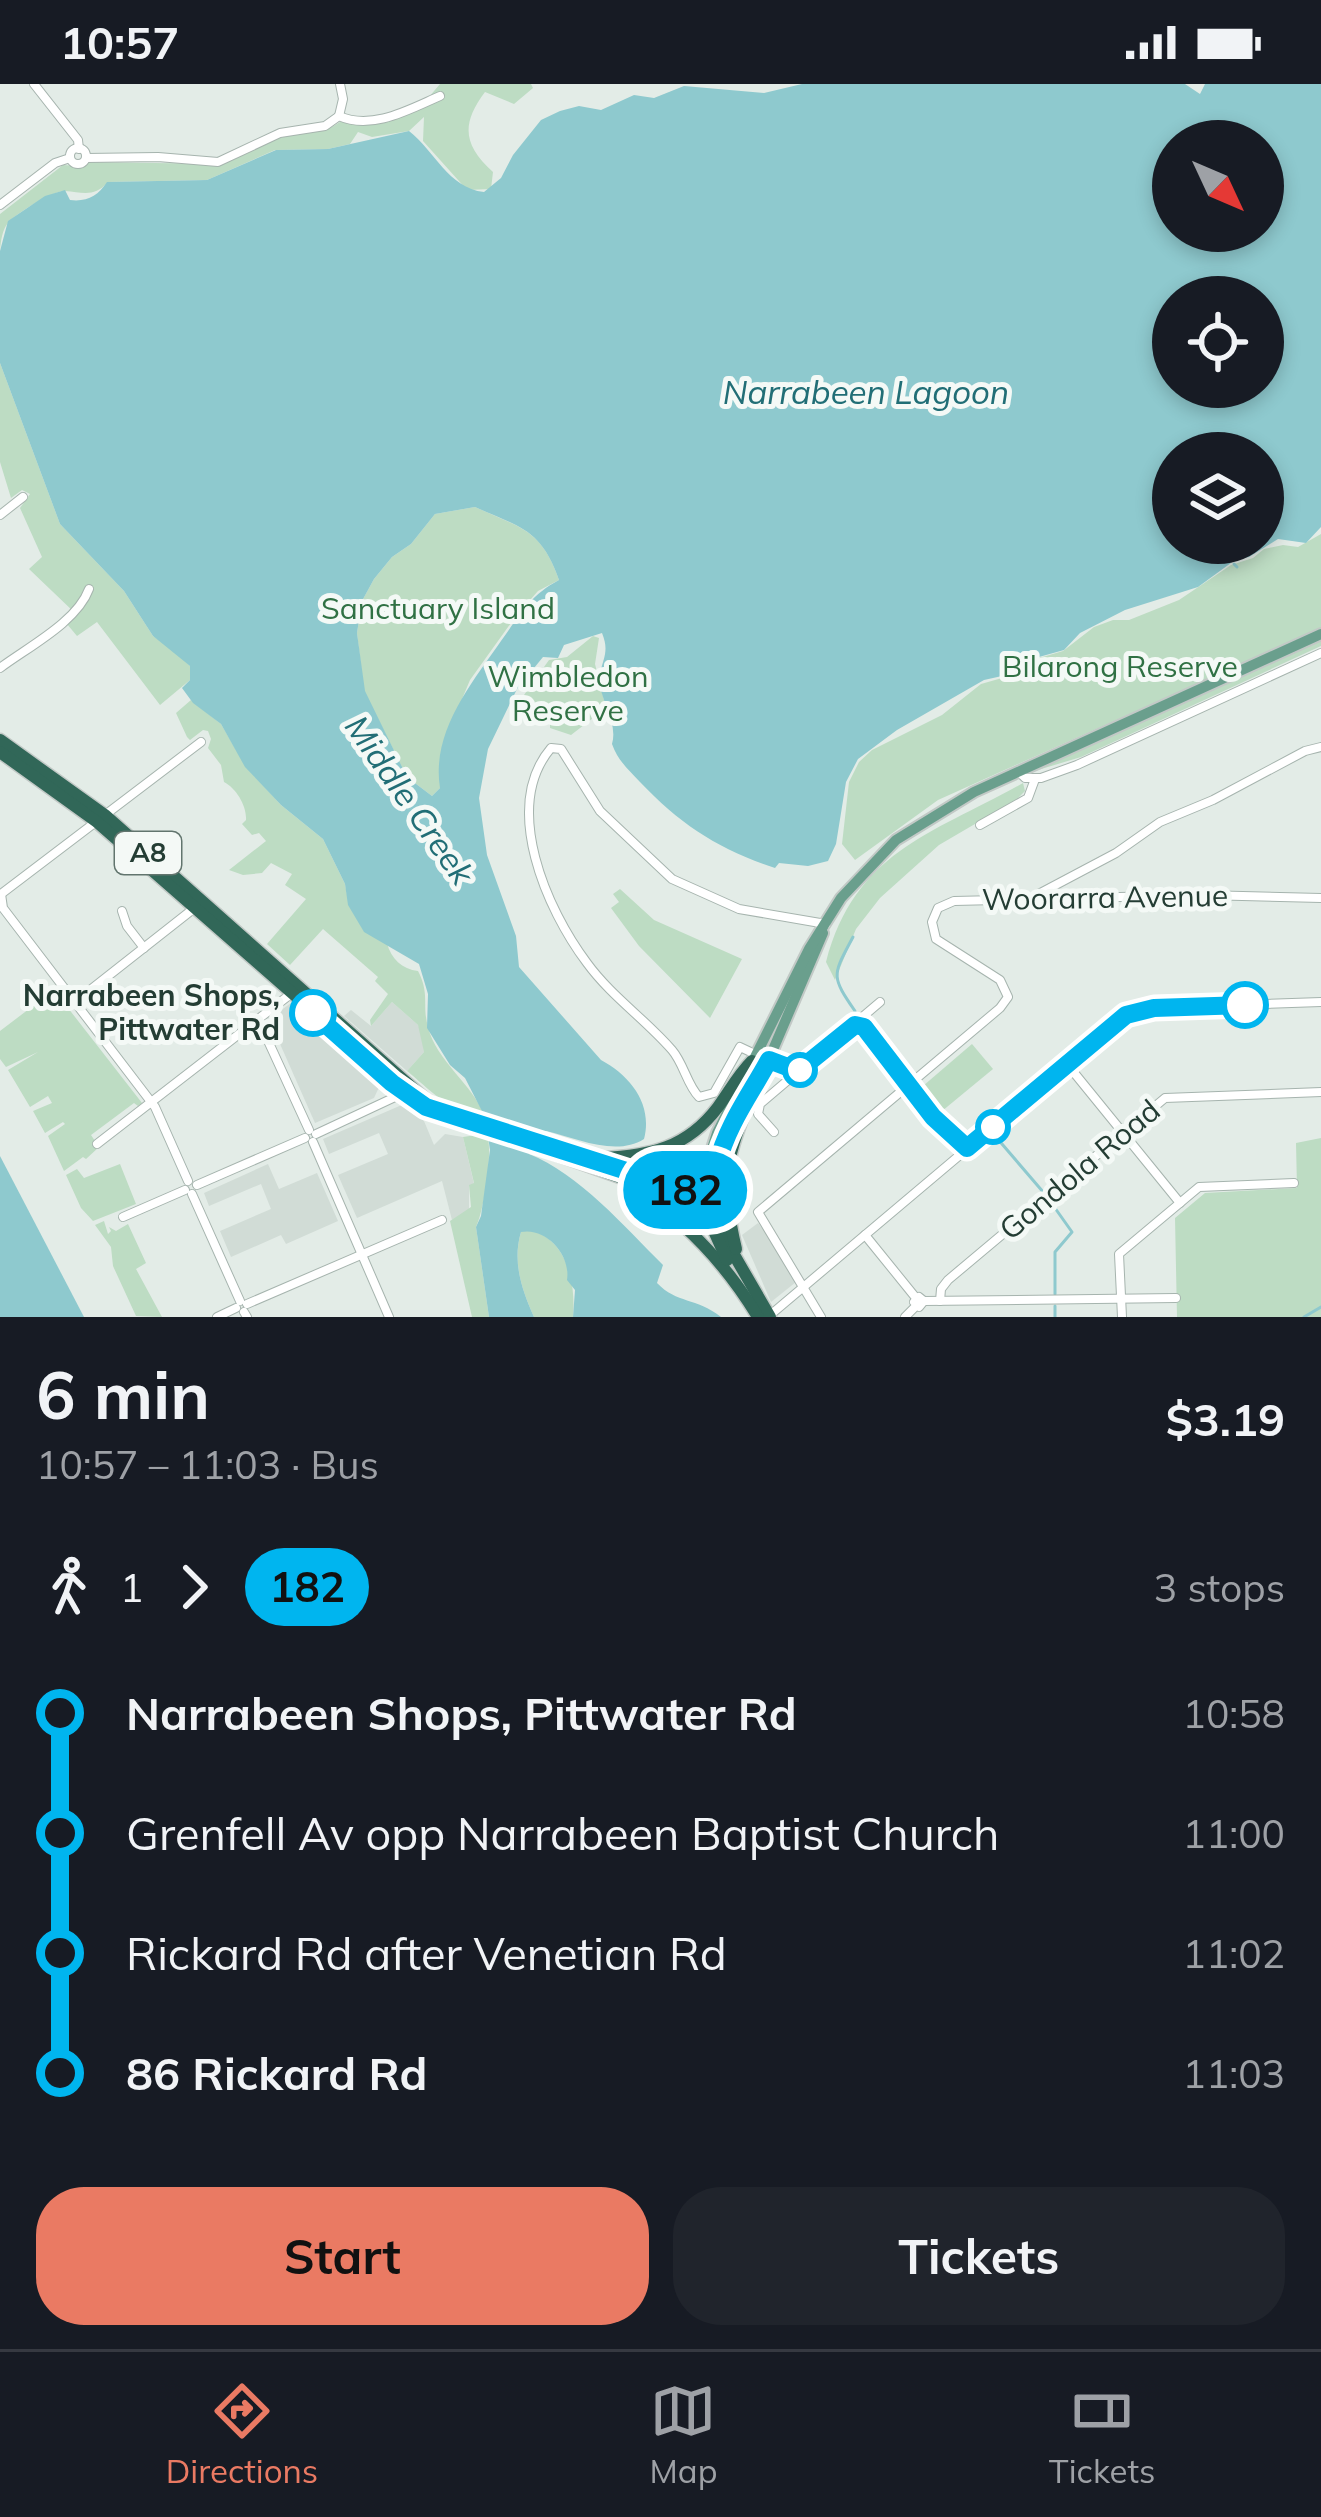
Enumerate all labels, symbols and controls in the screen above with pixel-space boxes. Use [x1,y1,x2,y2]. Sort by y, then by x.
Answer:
text: 10:57 [60,14,179,70]
north arrow [1152,120,1284,252]
map controls [1152,120,1284,564]
button: locate [1152,276,1284,408]
water label: Narrabeen Lagoon [723,371,1009,412]
button: layers [1152,432,1284,564]
park label: Sanctuary Island [321,589,555,627]
park label: Bilarong Reserve [1002,647,1238,685]
park label: Wimbledon Reserve [487,657,649,729]
water label: Middle Creek [337,707,484,893]
road number: A8 [115,832,181,874]
street label: Woorarra Avenue [981,876,1229,918]
place label: Narrabeen Shops, Pittwater Rd [23,976,280,1048]
unlabelled marker [1223,983,1267,1027]
marker: Narrabeen Shops, Pittwater Rd [291,991,335,1035]
unlabelled marker [784,1054,816,1086]
street label: Gondola Road [991,1091,1168,1248]
unlabelled marker [977,1111,1009,1143]
line badge: 182 [616,1151,754,1229]
text: 182 [647,1163,723,1216]
text: 6 min [36,1353,210,1436]
text: $3.19 [1166,1391,1285,1447]
text: 10:57 – 11:03 · Bus [36,1440,379,1489]
icon: walk [36,1554,102,1620]
icon: forward [161,1554,227,1620]
text: 182 [269,1560,345,1613]
text: 1 [120,1563,143,1612]
text: 3 stops [1154,1563,1285,1612]
text: Narrabeen Shops, Pittwater Rd [126,1685,797,1741]
text: 10:58 [1183,1689,1285,1738]
text: Grenfell Av opp Narrabeen Baptist Church [126,1805,999,1861]
text: 11:00 [1183,1809,1285,1858]
text: Rickard Rd after Venetian Rd [126,1925,727,1981]
text: 11:02 [1183,1929,1285,1978]
text: 86 Rickard Rd [126,2045,427,2101]
text: 11:03 [1183,2049,1285,2098]
button: Start [36,2187,649,2325]
button: Tickets [673,2187,1285,2325]
tab: Directions [166,2378,318,2491]
tab: Map [650,2378,717,2491]
tab: Tickets [1049,2378,1155,2491]

